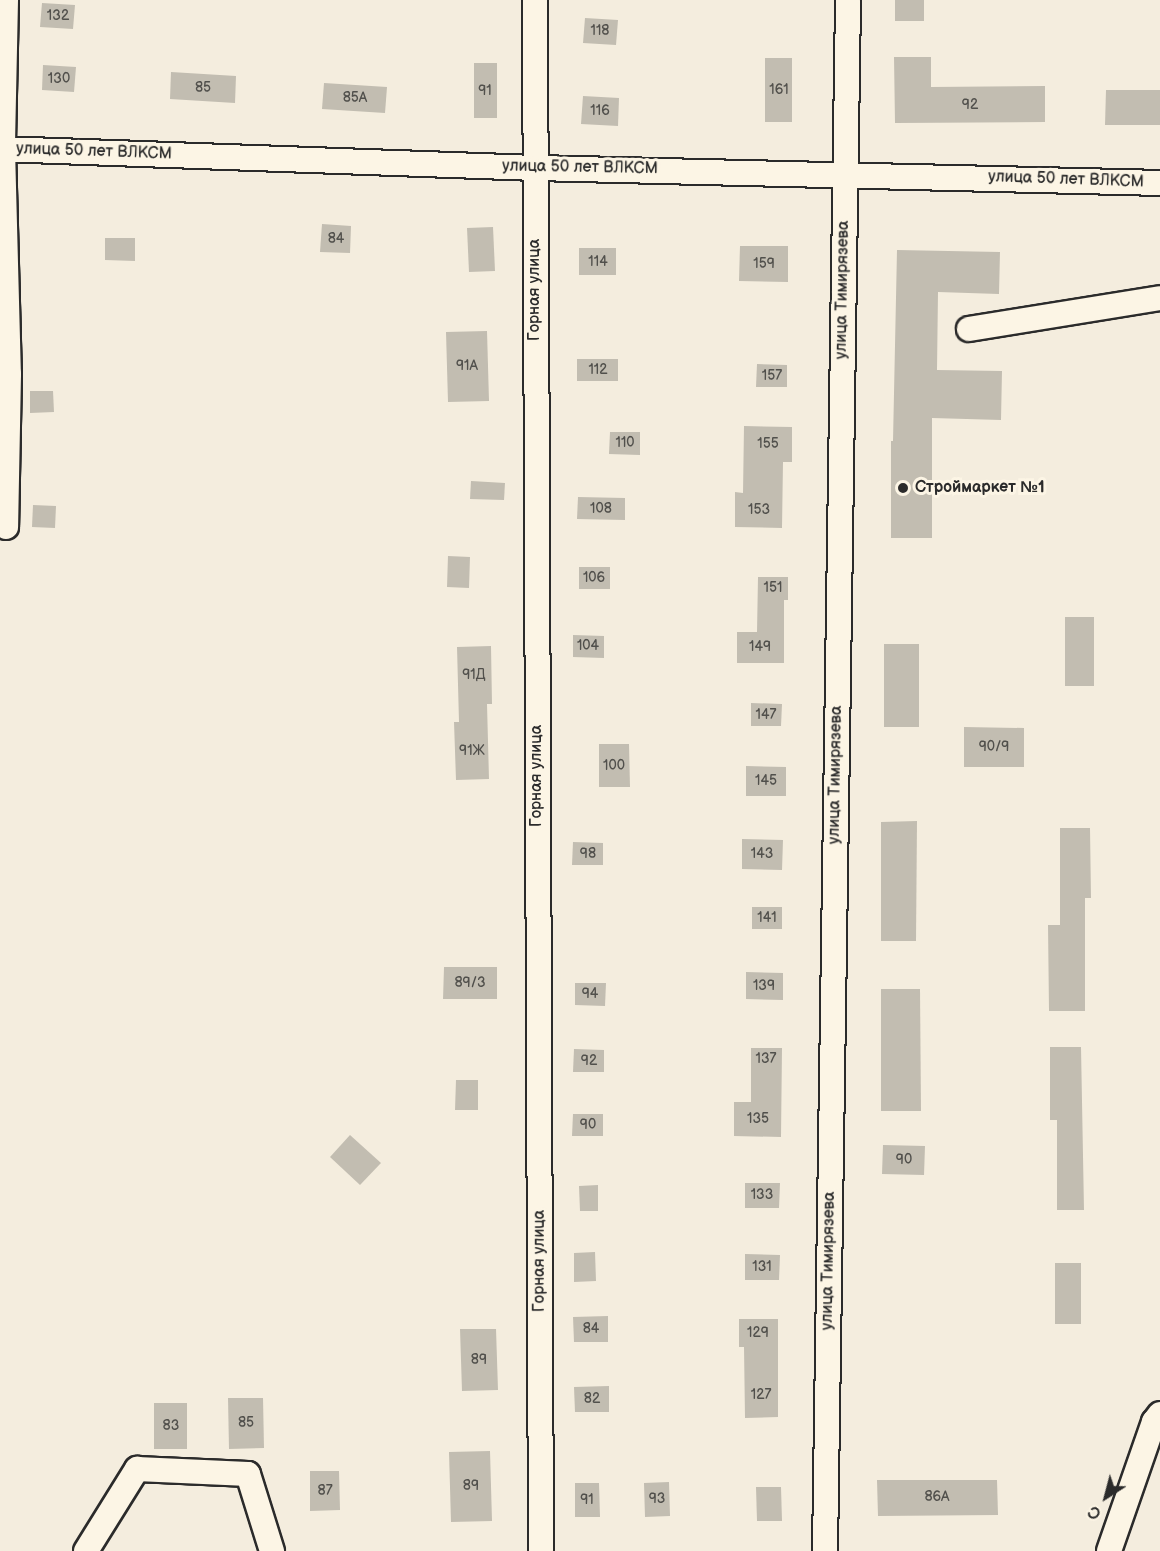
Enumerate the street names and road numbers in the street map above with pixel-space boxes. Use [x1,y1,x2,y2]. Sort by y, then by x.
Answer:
street label: улица 50 лет ВЛКСМ [16,140,172,164]
street label: улица 50 лет ВЛКСМ [502,157,658,179]
street label: улица 50 лет ВЛКСМ [988,168,1144,192]
street label: улица Тимирязева [832,221,854,359]
street label: Горная улица [525,239,545,341]
street label: улица Тимирязева [825,706,847,844]
street label: Горная улица [527,725,547,827]
street label: улица Тимирязева [818,1192,840,1330]
street label: Горная улица [530,1210,550,1312]

